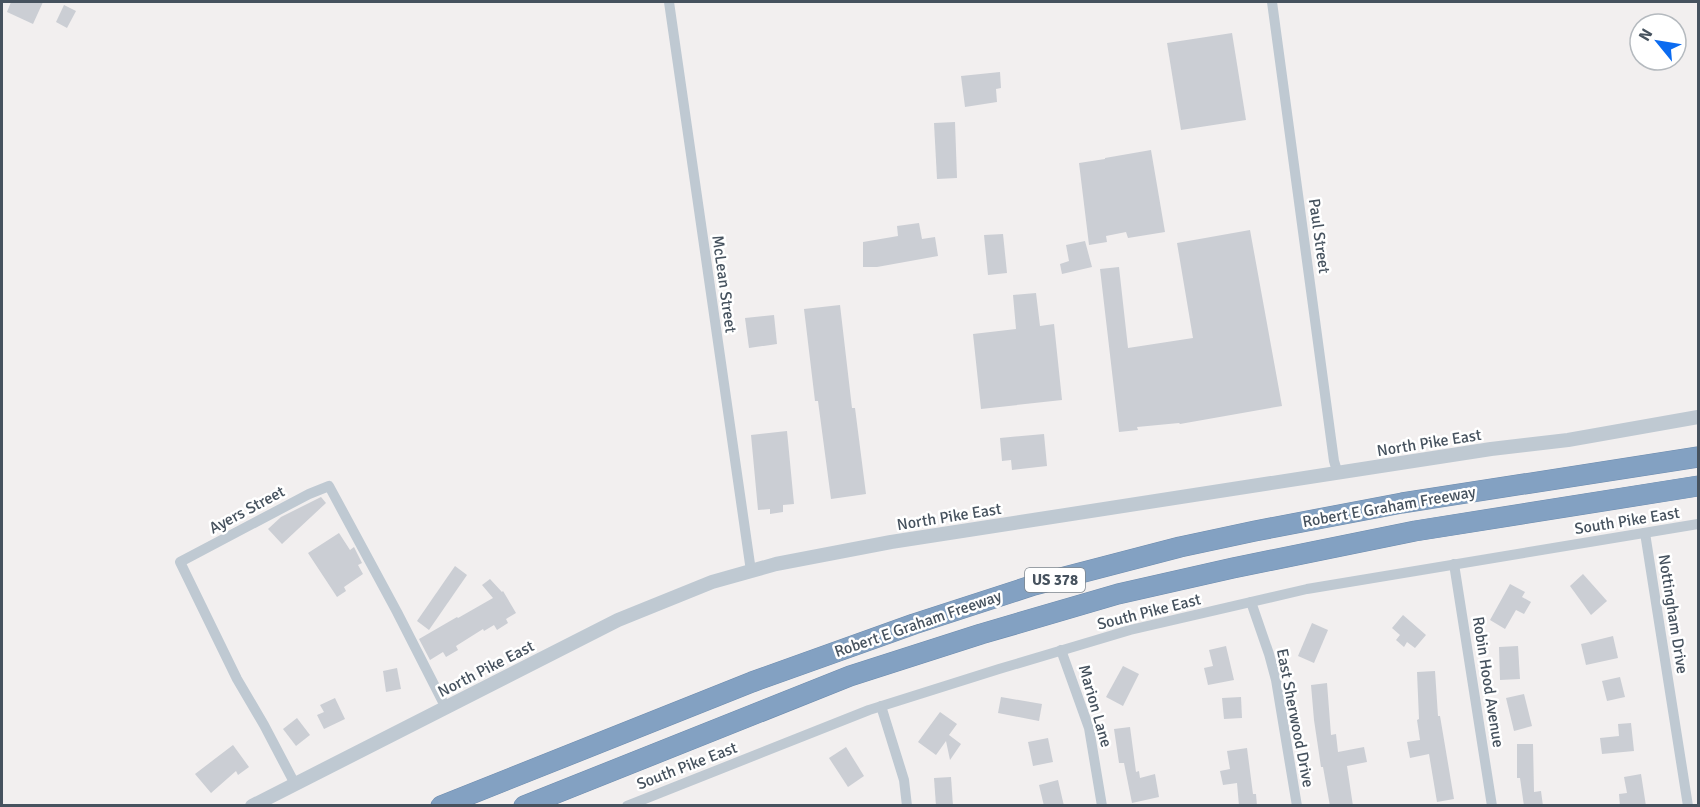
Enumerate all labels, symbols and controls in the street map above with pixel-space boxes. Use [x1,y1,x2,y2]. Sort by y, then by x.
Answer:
north arrow [1628,12,1688,72]
text: N [1634,25,1657,45]
street label: Paul Street [1304,197,1334,275]
street label: McLean Street [707,234,741,335]
street label: North Pike East [1375,425,1483,461]
street label: Ayers Street [206,482,289,538]
street label: Robert E Graham Freeway [1301,482,1478,532]
street label: North Pike East [895,499,1003,535]
street label: South Pike East [1573,503,1681,539]
street label: Nottingham Drive [1654,553,1692,675]
road number: US 378 [1025,568,1085,592]
street label: Robert E Graham Freeway [832,586,1005,662]
street label: South Pike East [1095,589,1203,635]
street label: Robin Hood Avenue [1468,615,1508,749]
street label: North Pike East [434,636,538,702]
street label: East Sherwood Drive [1272,647,1318,789]
street label: Marion Lane [1074,662,1116,750]
street label: South Pike East [634,738,740,794]

